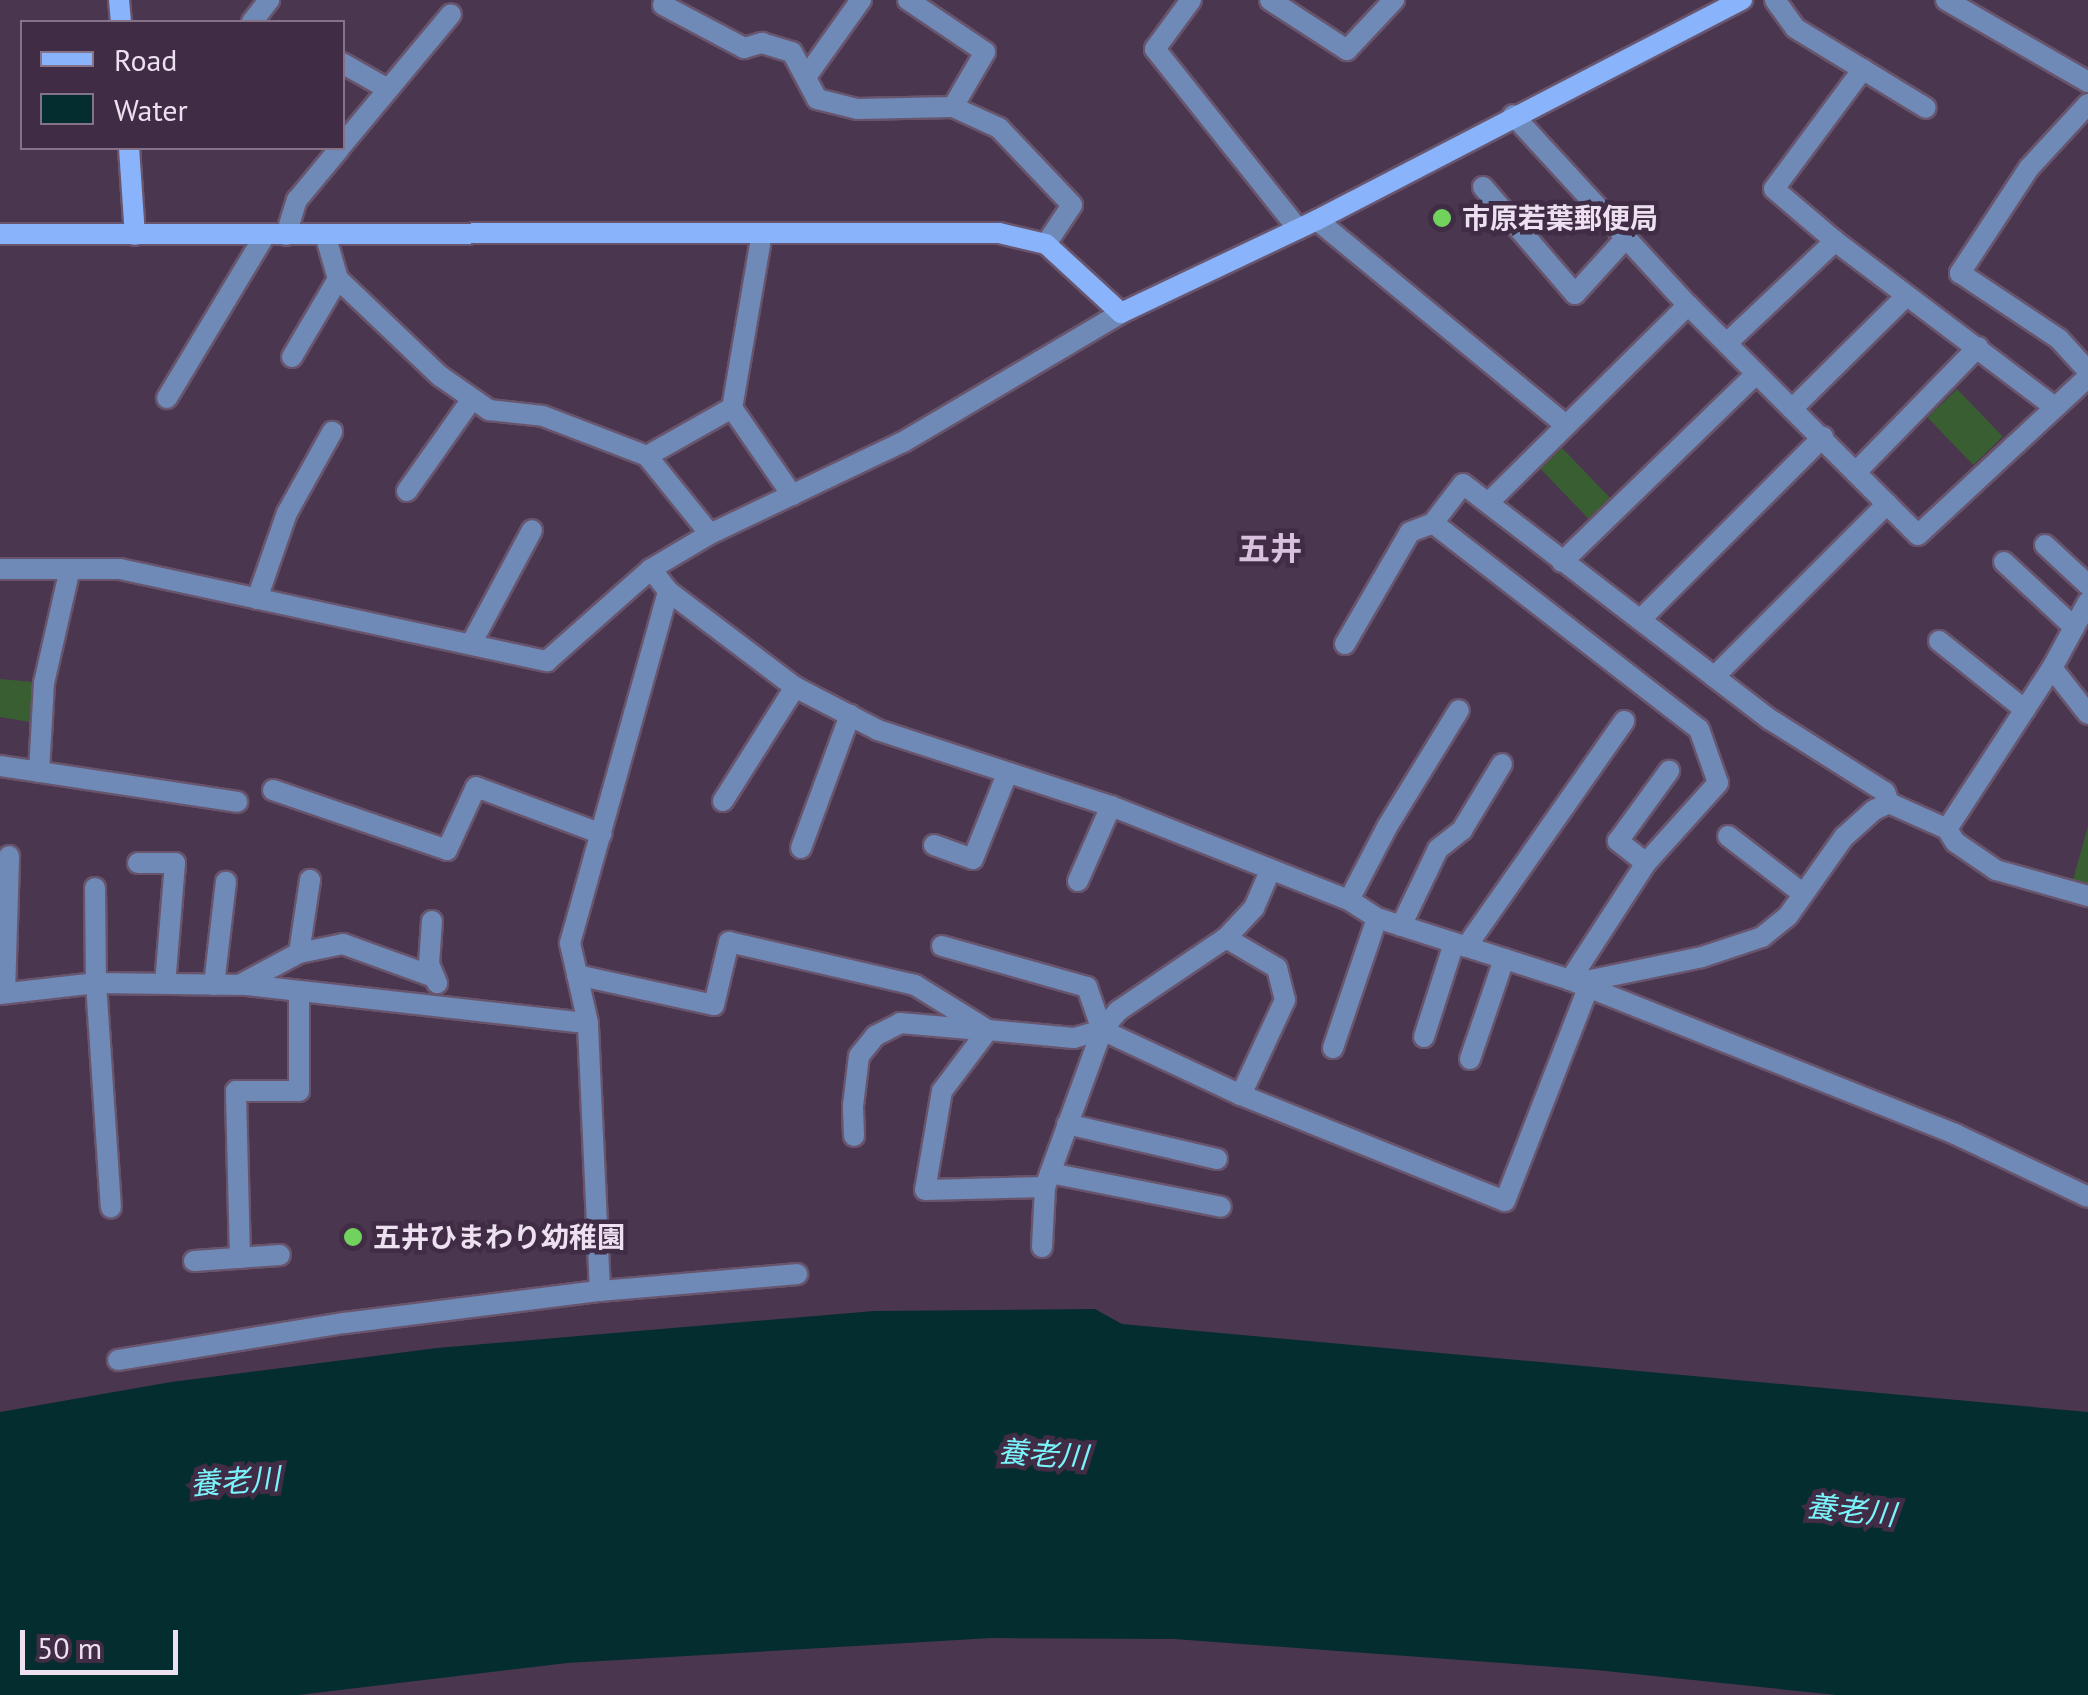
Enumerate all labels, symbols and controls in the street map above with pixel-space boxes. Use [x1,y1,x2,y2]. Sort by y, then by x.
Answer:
legend [20,20,345,150]
text: Road [114,40,178,79]
text: Water [114,90,188,129]
place label: 市原若葉郵便局 [1462,201,1658,235]
marker: 市原若葉郵便局 [1431,207,1453,229]
district label: 五井 [1238,529,1302,567]
place label: 五井ひまわり幼稚園 [373,1220,625,1254]
marker: 五井ひまわり幼稚園 [342,1226,364,1248]
water label: 養老川 [997,1433,1089,1475]
water label: 養老川 [189,1460,281,1502]
water label: 養老川 [1804,1487,1898,1533]
scale bar [25,1610,182,1672]
text: 50 m [37,1628,102,1667]

